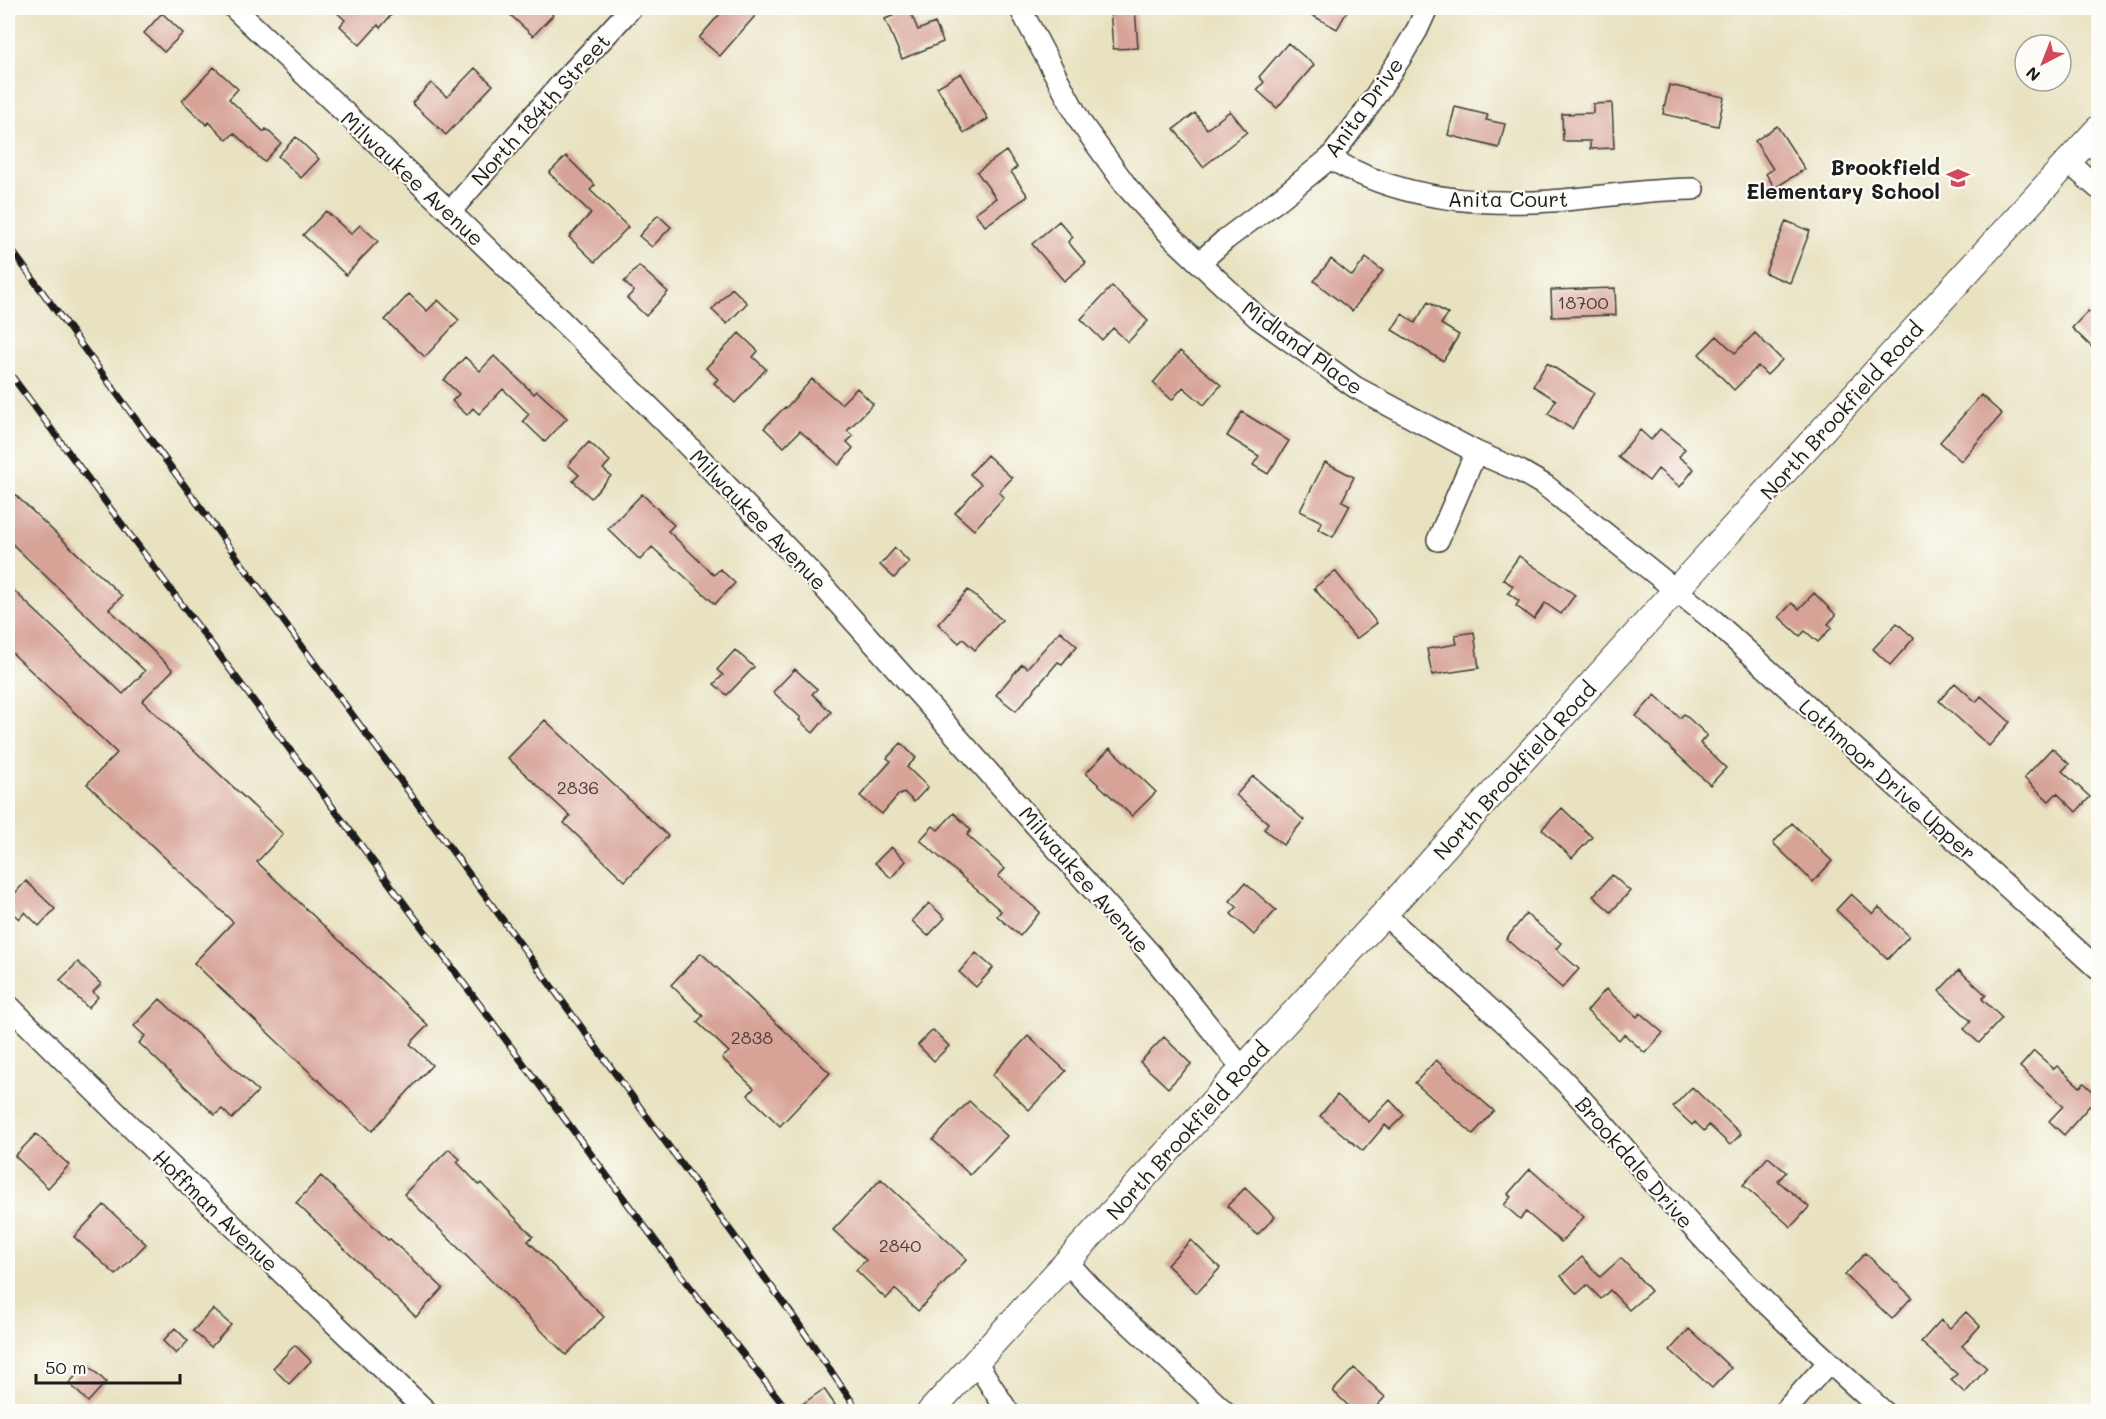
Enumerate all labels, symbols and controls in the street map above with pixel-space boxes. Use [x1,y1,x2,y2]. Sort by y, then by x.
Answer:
street label: North 184th Street [465,27,615,191]
north arrow [2013,33,2073,93]
street label: Anita Drive [1318,52,1408,162]
text: N [2021,63,2044,86]
street label: Milwaukee Avenue [336,105,490,251]
place label: Brookfield Elementary School [1746,153,1940,205]
school or university icon: Brookfield Elementary School [1945,165,1971,191]
street label: Anita Court [1448,185,1568,212]
house number: 18700 [1557,290,1609,314]
street label: Midland Place [1237,294,1369,400]
street label: North Brookfield Road [1754,315,1928,505]
street label: Milwaukee Avenue [685,443,833,595]
street label: North Brookfield Road [1427,675,1601,865]
street label: Lothmoor Drive Upper [1794,692,1982,866]
house number: 2836 [557,775,599,799]
street label: Milwaukee Avenue [1014,800,1156,958]
house number: 2838 [731,1025,773,1049]
street label: North Brookfield Road [1100,1035,1274,1225]
street label: Brookdale Drive [1570,1090,1700,1234]
street label: Hoffman Avenue [147,1143,285,1277]
house number: 2840 [879,1233,921,1257]
scale bar [36,1347,180,1385]
text: 50 m [45,1355,87,1379]

